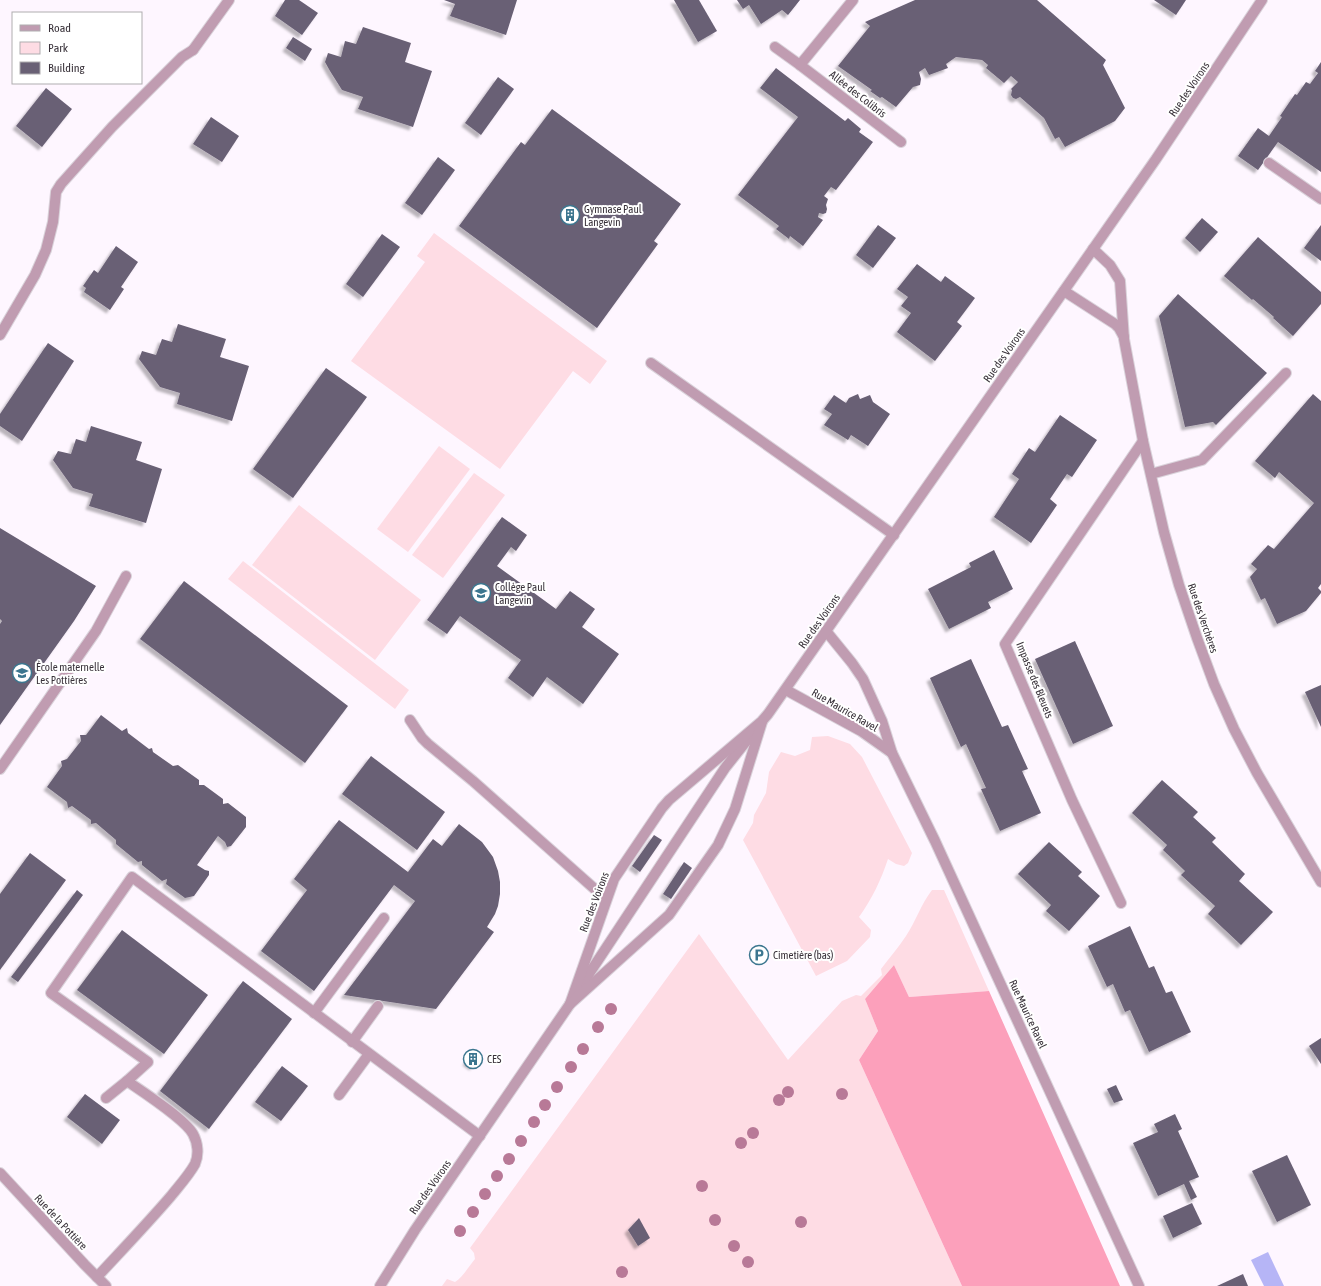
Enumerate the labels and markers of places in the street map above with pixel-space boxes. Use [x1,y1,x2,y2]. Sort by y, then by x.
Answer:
place label: Gymnase Paul Langevin [584,203,642,228]
building icon: Gymnase Paul Langevin [559,204,581,226]
place label: Collège Paul Langevin [495,581,545,606]
school or university icon: Collège Paul Langevin [470,582,492,604]
place label: École maternelle Les Pottières [36,661,105,686]
school or university icon: École maternelle Les Pottières [11,662,33,684]
parking icon: Cimetière (bas) [748,944,770,966]
place label: Cimetière (bas) [773,949,834,961]
building icon: CES [462,1048,484,1070]
place label: CES [487,1053,502,1065]

